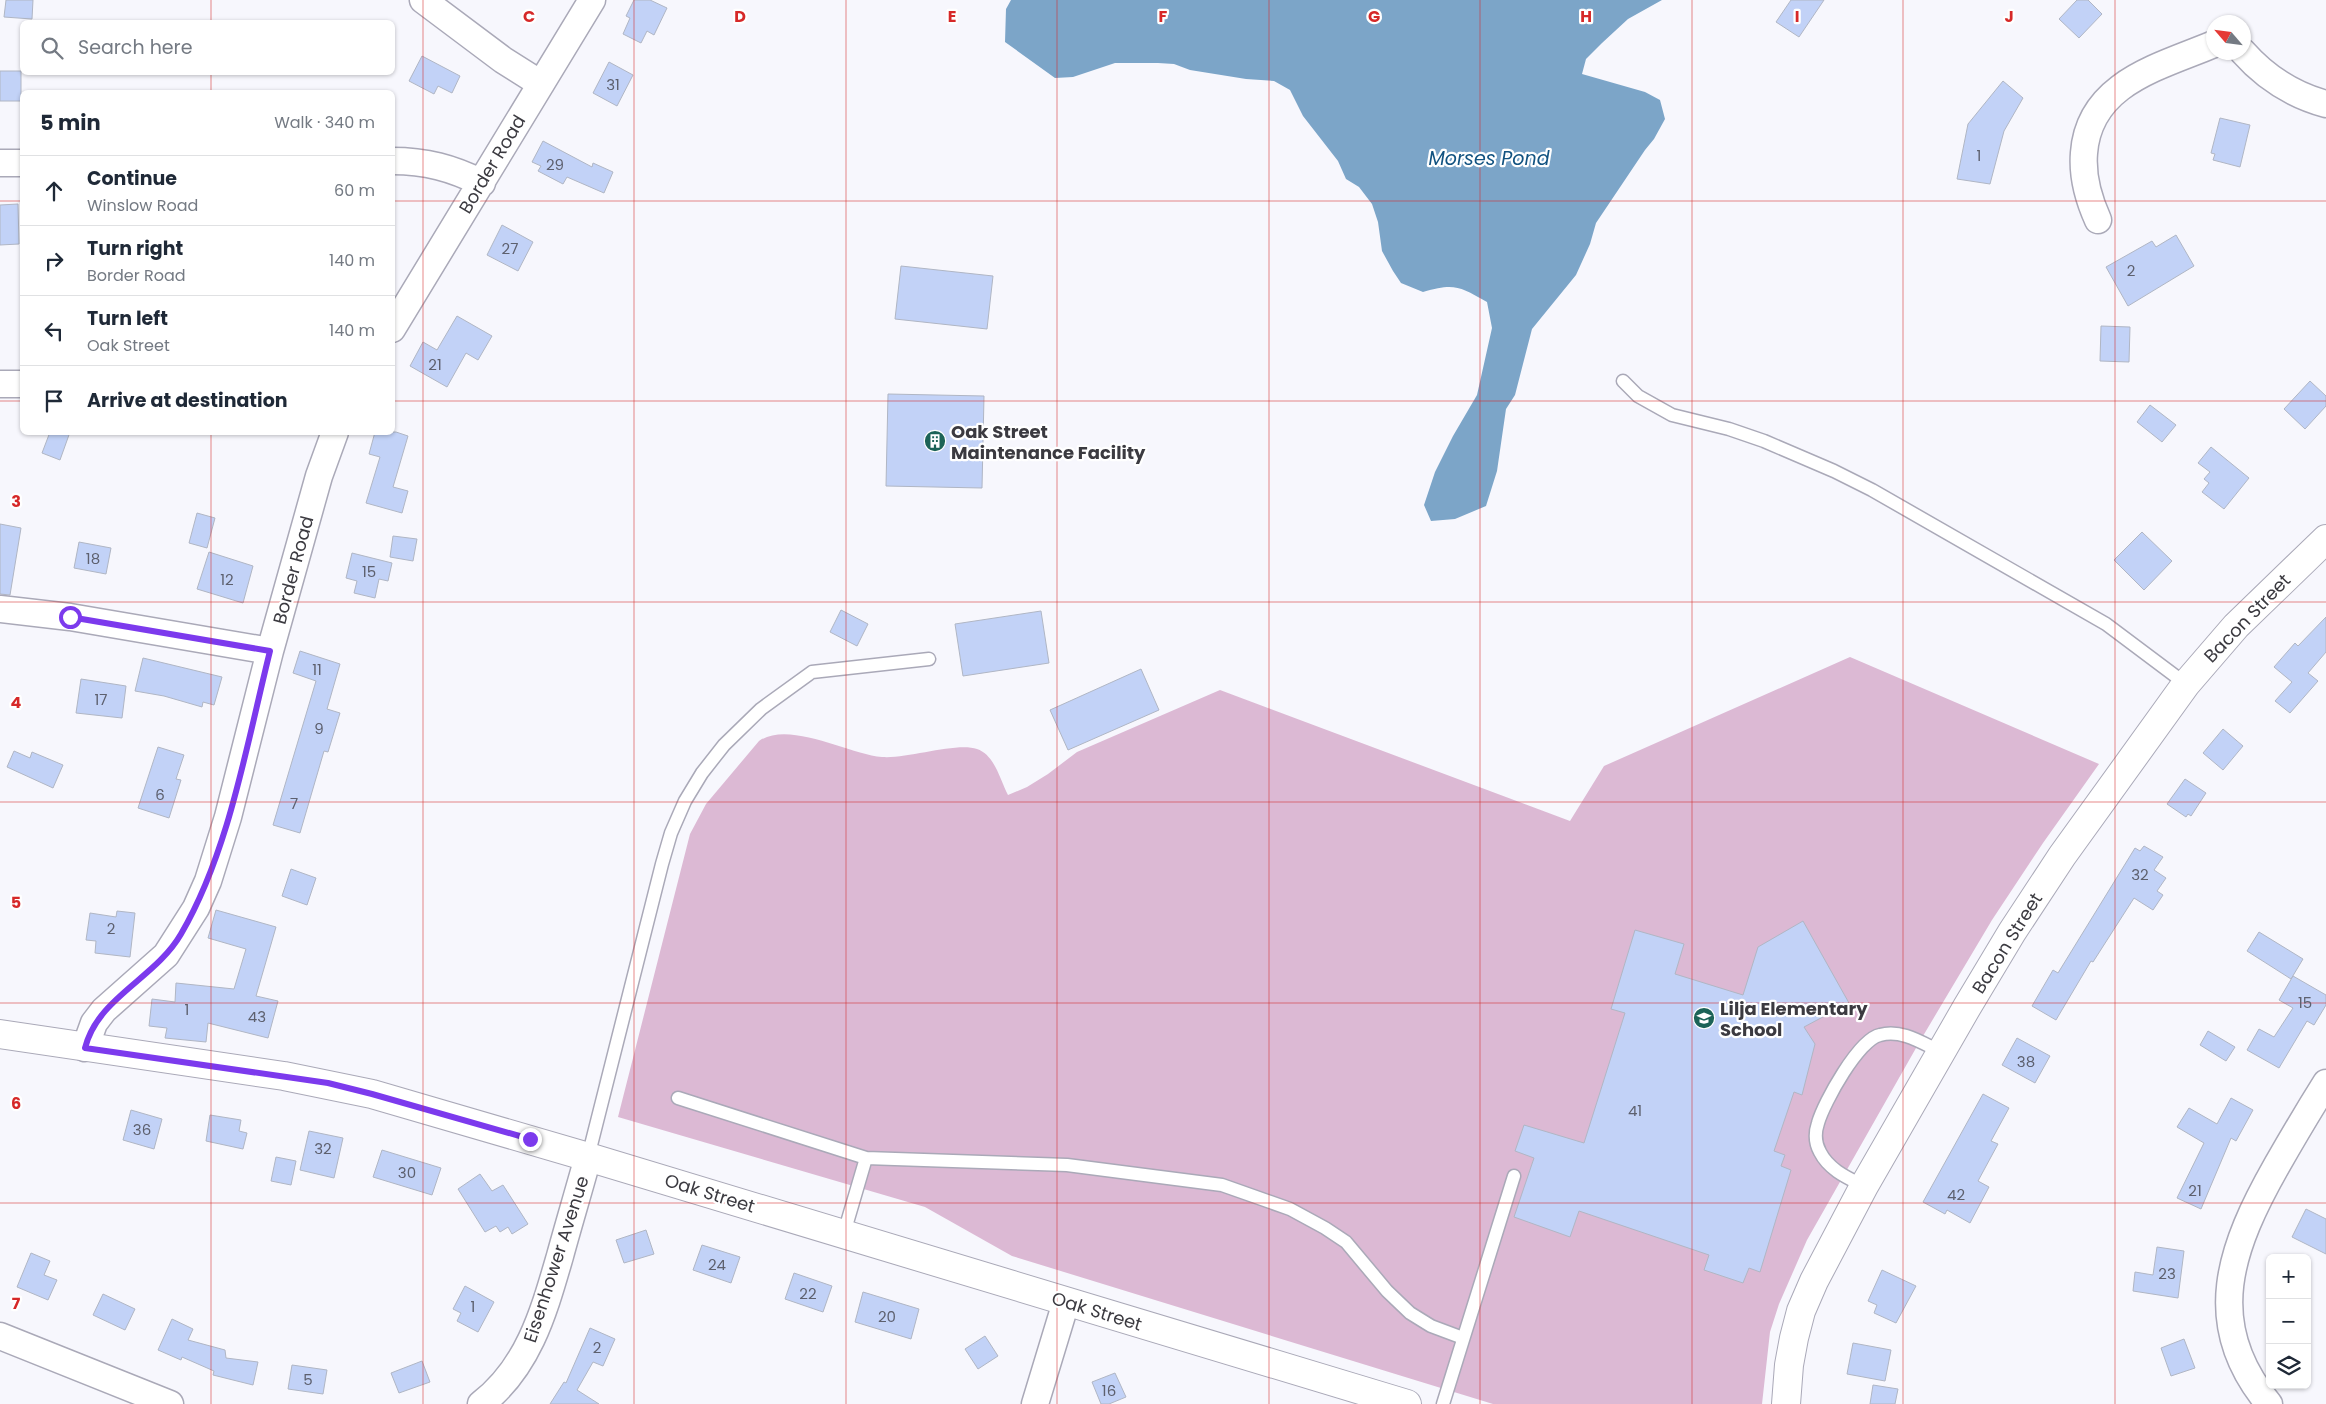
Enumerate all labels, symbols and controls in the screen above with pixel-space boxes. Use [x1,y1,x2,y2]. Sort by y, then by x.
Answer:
text: C [523,5,535,28]
text: D [734,5,746,28]
text: E [948,5,956,28]
text: F [1159,5,1168,28]
text: G [1368,5,1380,28]
text: H [1580,5,1592,28]
text: I [1795,5,1799,28]
text: J [2004,5,2014,28]
north arrow [2206,15,2251,60]
search box [20,20,395,75]
icon: search [38,34,66,62]
text: Search here [78,34,192,61]
house number: 31 [606,74,620,95]
text: 5 min [40,108,101,137]
street label: Border Road [453,110,531,218]
text: Walk · 340 m [274,111,375,134]
water label: Morses Pond [1428,145,1550,172]
house number: 1 [1977,145,1981,166]
house number: 29 [546,154,564,175]
text: Continue [87,165,177,192]
icon: ahead [40,177,68,205]
text: 60 m [334,179,375,202]
text: Winslow Road [87,194,198,217]
text: Turn right [87,235,183,262]
house number: 27 [502,238,518,259]
icon: right [40,247,68,275]
text: 140 m [329,249,375,272]
house number: 2 [2127,260,2135,281]
text: Border Road [87,264,186,287]
text: Turn left [87,305,168,332]
icon: left [40,317,68,345]
text: 140 m [329,319,375,342]
text: Oak Street [87,334,170,357]
house number: 21 [428,354,442,375]
icon: arrive [40,387,68,415]
text: Arrive at destination [87,387,288,414]
place label: Oak Street Maintenance Facility [951,419,1146,465]
building icon: Oak Street Maintenance Facility [923,429,947,453]
text: 3 [11,490,21,513]
street label: Border Road [267,513,319,627]
house number: 18 [86,548,100,569]
house number: 15 [362,561,376,582]
street label: Bacon Street [2198,568,2296,668]
house number: 12 [220,569,234,590]
route start [59,606,82,629]
house number: 11 [312,659,322,680]
house number: 17 [95,689,108,710]
text: 4 [11,691,22,714]
house number: 9 [314,718,324,739]
house number: 6 [155,784,165,805]
house number: 7 [290,793,298,814]
house number: 32 [2131,864,2149,885]
street label: Bacon Street [1966,888,2048,998]
text: 5 [11,891,21,914]
house number: 2 [107,918,115,939]
house number: 15 [2298,992,2312,1013]
place label: Lilja Elementary School [1720,996,1868,1042]
house number: 1 [185,999,189,1020]
house number: 43 [248,1006,266,1027]
school or university icon: Lilja Elementary School [1692,1006,1716,1030]
house number: 38 [2017,1051,2035,1072]
text: 6 [11,1092,21,1115]
house number: 41 [1628,1100,1642,1121]
house number: 36 [133,1119,151,1140]
route end [519,1128,542,1151]
house number: 32 [314,1138,332,1159]
house number: 30 [398,1162,416,1183]
street label: Oak Street [662,1167,758,1219]
street label: Eisenhower Avenue [517,1172,595,1346]
house number: 21 [2188,1180,2202,1201]
house number: 42 [1947,1184,1965,1205]
house number: 24 [708,1254,726,1275]
map controls [2266,1254,2311,1389]
button: + [2266,1254,2311,1299]
house number: 23 [2158,1263,2176,1284]
house number: 22 [799,1283,817,1304]
street label: Oak Street [1049,1285,1145,1337]
text: 7 [12,1292,21,1315]
house number: 1 [471,1296,475,1317]
button: − [2266,1299,2311,1344]
house number: 20 [878,1306,896,1327]
house number: 2 [593,1337,601,1358]
button: layers [2266,1344,2311,1389]
house number: 5 [303,1369,313,1390]
house number: 16 [1102,1380,1116,1401]

